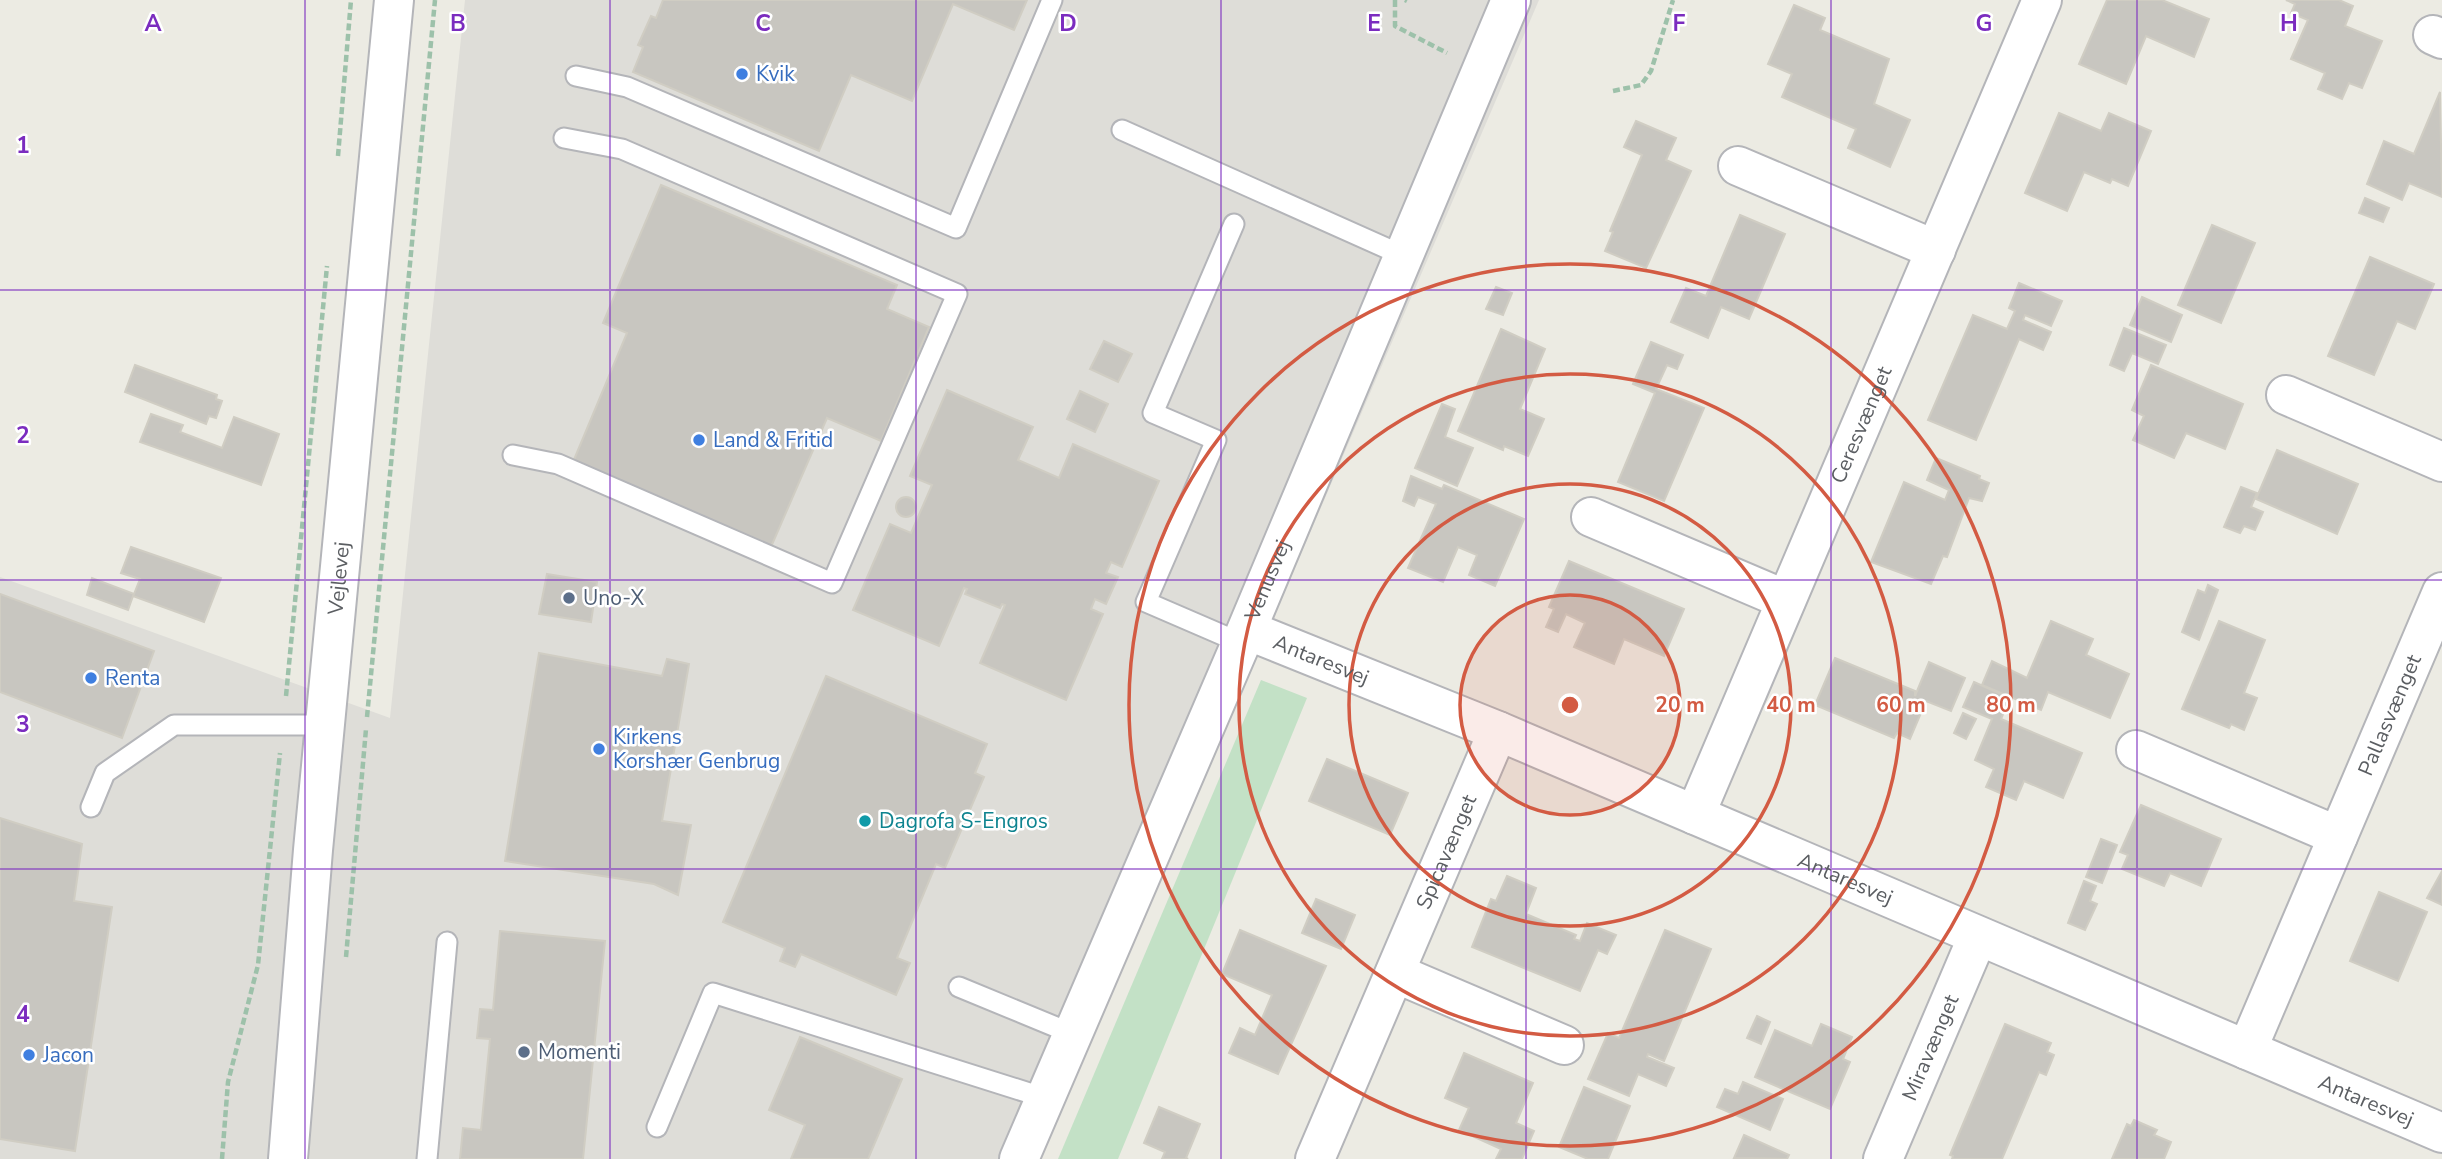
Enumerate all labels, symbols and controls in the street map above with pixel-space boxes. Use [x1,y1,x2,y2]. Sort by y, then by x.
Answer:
text: A [144,8,162,39]
text: B [450,8,466,39]
text: C [755,8,771,39]
text: D [1059,8,1077,39]
text: E [1367,8,1381,39]
text: F [1673,8,1686,39]
text: G [1976,8,1992,39]
text: H [2280,8,2298,39]
place label: Kvik [756,60,795,88]
marker: Kvik [734,66,750,82]
text: 1 [16,130,30,161]
street label: Ceresvænget [1824,362,1899,488]
text: 2 [16,420,30,451]
place label: Land & Fritid [713,426,833,454]
marker: Land & Fritid [691,432,707,448]
street label: Venusvej [1238,535,1297,626]
street label: Vejlevej [321,540,356,617]
place label: Uno-X [583,584,645,612]
marker: Uno-X [561,590,577,606]
street label: Antaresvej [1269,628,1373,692]
street label: Pallasvænget [2351,650,2428,780]
place label: Renta [105,664,160,692]
marker: Renta [83,670,99,686]
text: 20 m [1655,691,1705,719]
text: 40 m [1766,691,1816,719]
text: 60 m [1876,691,1926,719]
text: 80 m [1986,691,2036,719]
centre of rings [1558,693,1582,717]
text: 3 [16,709,30,740]
place label: Kirkens Korshær Genbrug [613,723,780,775]
marker: Kirkens Korshær Genbrug [591,741,607,757]
street label: Spicavænget [1409,790,1483,914]
place label: Dagrofa S-Engros [879,807,1048,835]
marker: Dagrofa S-Engros [857,813,873,829]
street label: Antaresvej [1793,846,1897,912]
street label: Miravænget [1895,990,1966,1105]
text: 4 [16,999,30,1030]
place label: Momenti [538,1038,621,1066]
place label: Jacon [42,1041,94,1069]
marker: Momenti [516,1044,532,1060]
marker: Jacon [21,1047,37,1063]
street label: Antaresvej [2314,1068,2418,1133]

